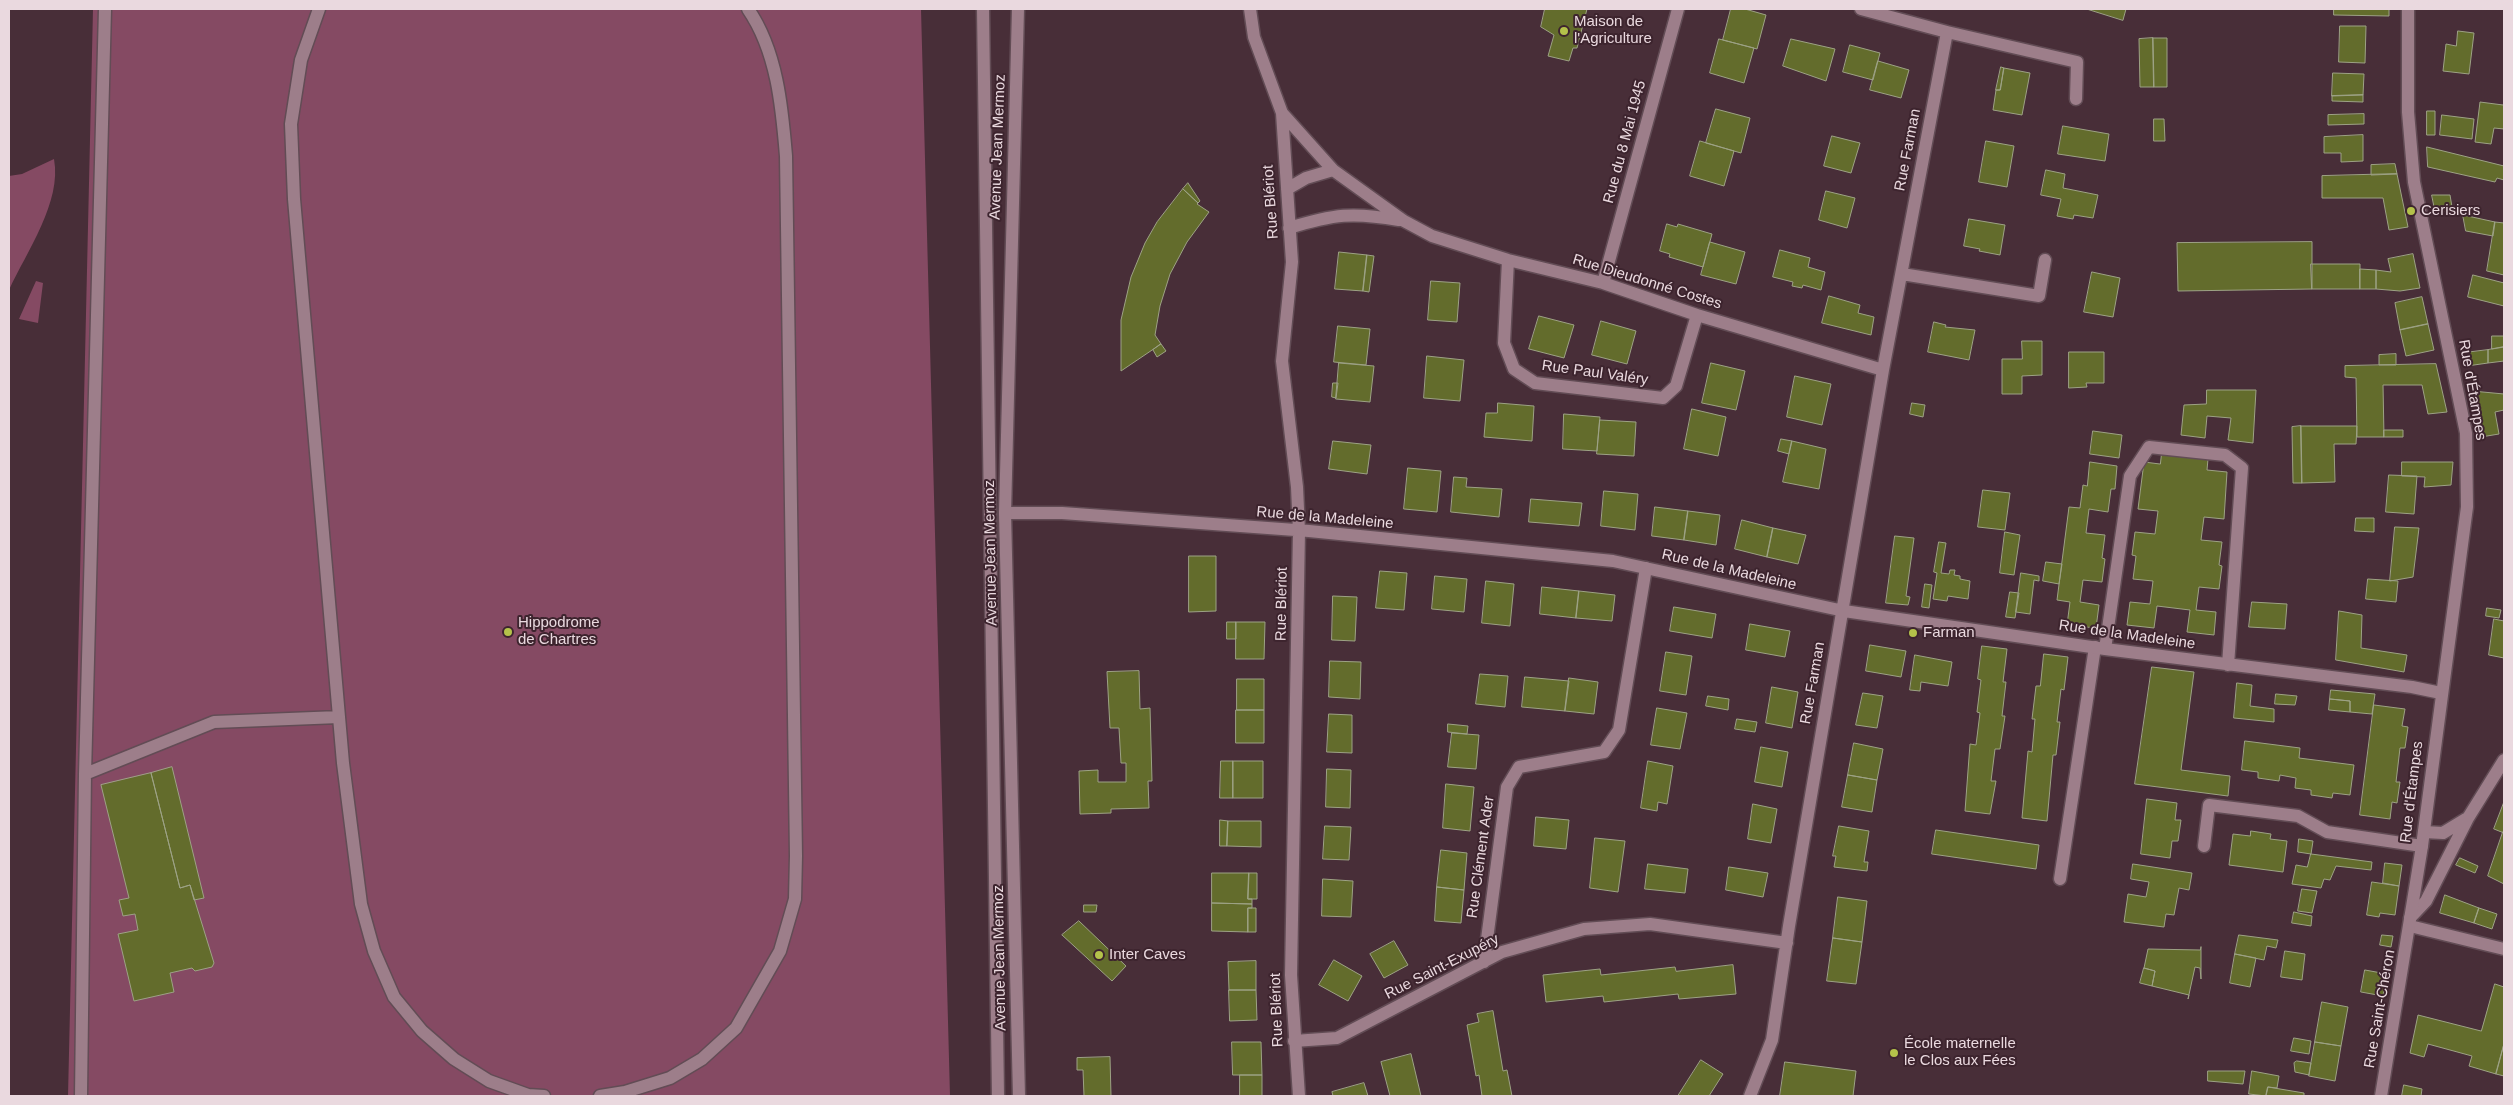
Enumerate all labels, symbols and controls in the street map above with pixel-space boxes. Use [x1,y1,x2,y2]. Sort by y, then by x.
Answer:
place label: Maison de l'Agriculture [1574,13,1652,48]
marker: Maison de l'Agriculture [1558,25,1570,37]
street label: Avenue Jean Mermoz [986,74,1010,220]
street label: Rue du 8 Mai 1945 [1600,78,1650,206]
street label: Rue Farman [1891,107,1925,193]
street label: Rue Blériot [1259,164,1283,240]
place label: Cerisiers [2421,202,2480,220]
marker: Cerisiers [2405,205,2417,217]
street label: Rue Dieudonné Costes [1570,251,1724,313]
street label: Rue d'Étampes [2454,338,2490,442]
street label: Rue Paul Valéry [1541,357,1649,389]
street label: Avenue Jean Mermoz [981,480,1001,626]
street label: Rue de la Madeleine [1256,503,1394,533]
street label: Rue de la Madeleine [1660,546,1798,594]
street label: Rue Blériot [1272,567,1292,641]
place label: Hippodrome de Chartres [518,614,600,649]
street label: Rue de la Madeleine [2058,617,2196,653]
place label: Farman [1923,624,1975,642]
marker: Hippodrome de Chartres [502,626,514,638]
marker: Farman [1907,627,1919,639]
street label: Rue Farman [1797,640,1829,726]
street label: Rue d'Étampes [2397,740,2427,844]
street label: Rue Clément Ader [1464,795,1498,919]
street label: Avenue Jean Mermoz [990,885,1010,1031]
street label: Rue Saint-Exupéry [1382,930,1502,1004]
place label: Inter Caves [1109,946,1186,964]
street label: Rue Saint-Chéron [2361,948,2399,1070]
marker: Inter Caves [1093,949,1105,961]
street label: Rue Blériot [1267,973,1287,1047]
place label: École maternelle le Clos aux Fées [1904,1035,2016,1070]
marker: École maternelle le Clos aux Fées [1888,1047,1900,1059]

